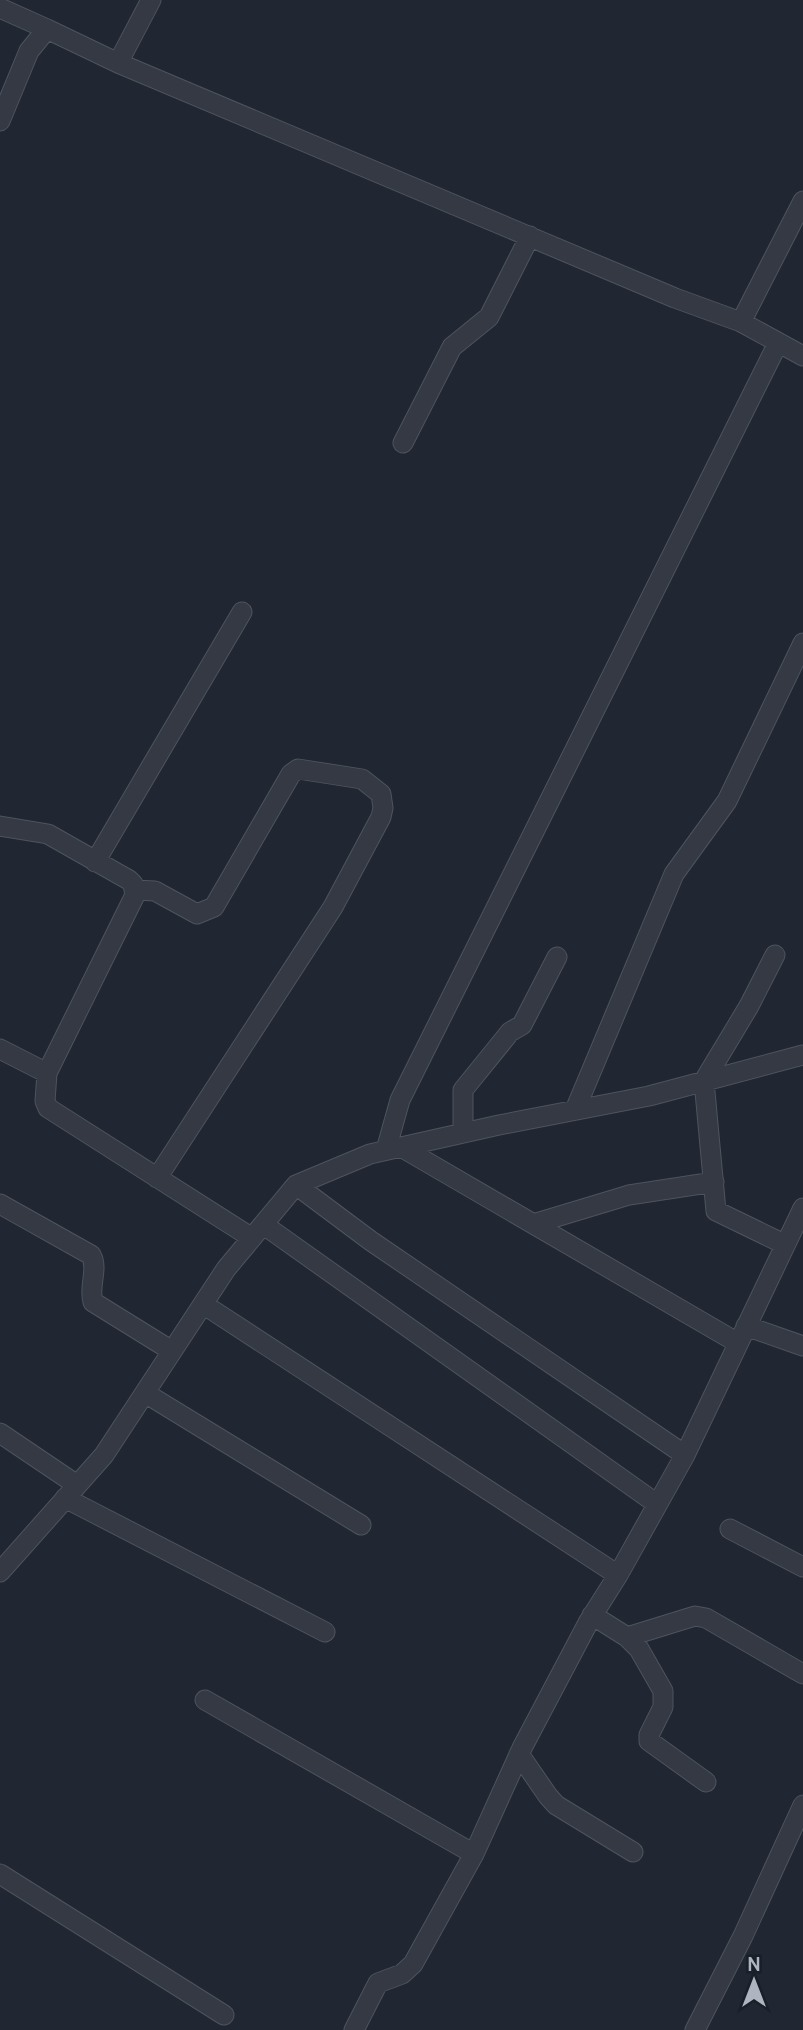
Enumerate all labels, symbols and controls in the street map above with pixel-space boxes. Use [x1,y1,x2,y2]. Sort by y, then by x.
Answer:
north arrow [719,1946,789,2016]
text: N [747,1953,761,1976]

